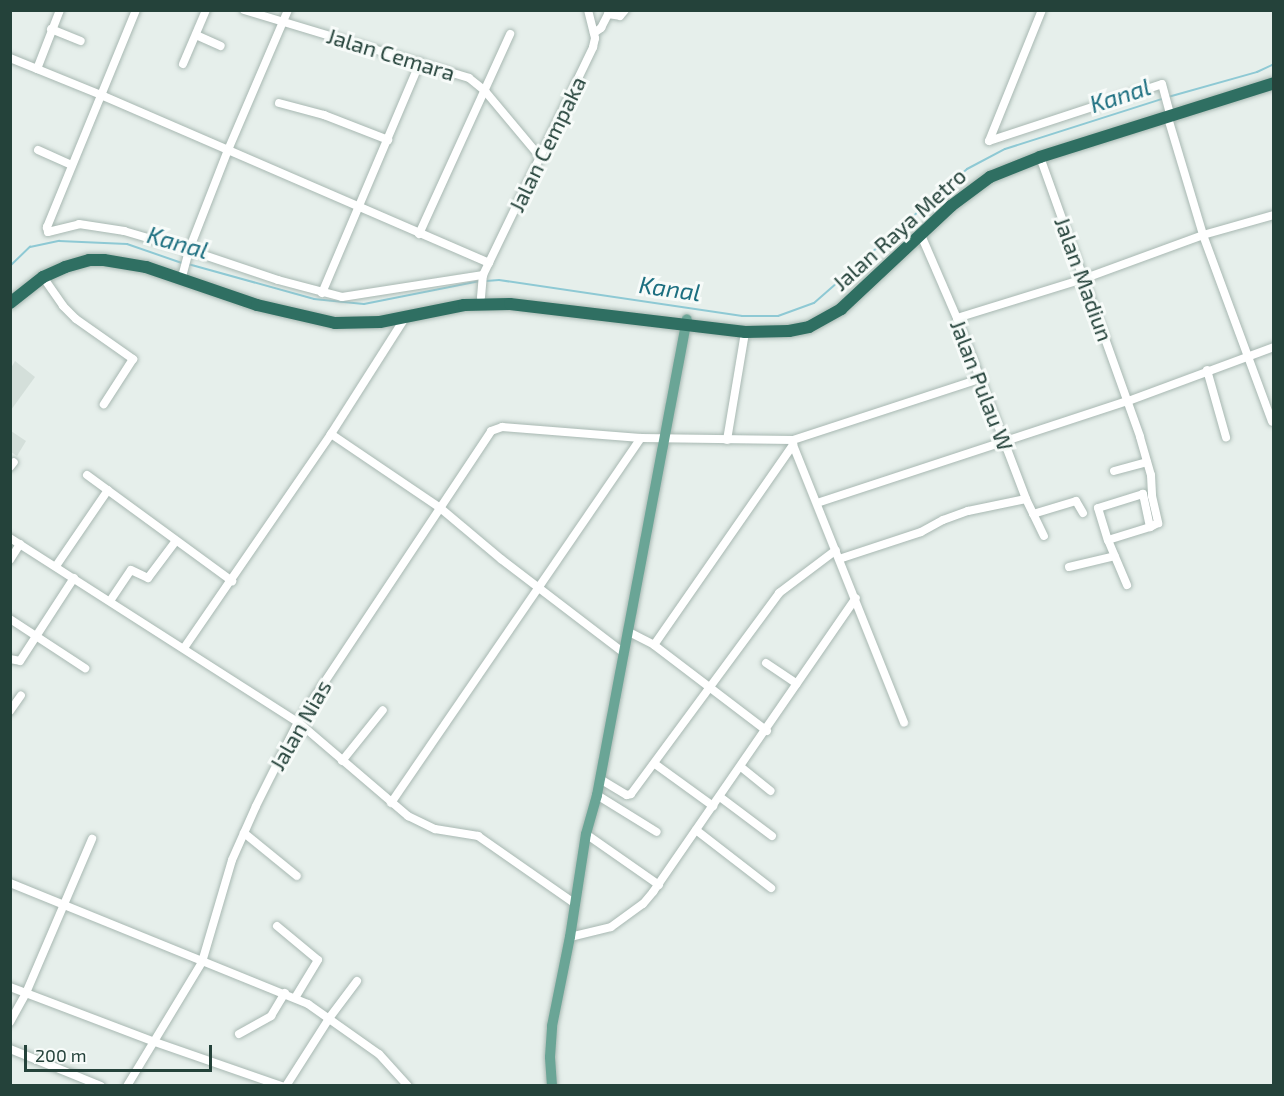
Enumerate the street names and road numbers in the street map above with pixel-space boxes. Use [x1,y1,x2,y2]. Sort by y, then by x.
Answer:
street label: Jalan Cemara [324,22,458,86]
street label: Jalan Cempaka [503,72,591,216]
street label: Jalan Raya Metro [827,162,971,296]
street label: Jalan Madiun [1049,213,1119,345]
street label: Jalan Pulau W [945,316,1019,454]
street label: Jalan Nias [264,675,336,775]

